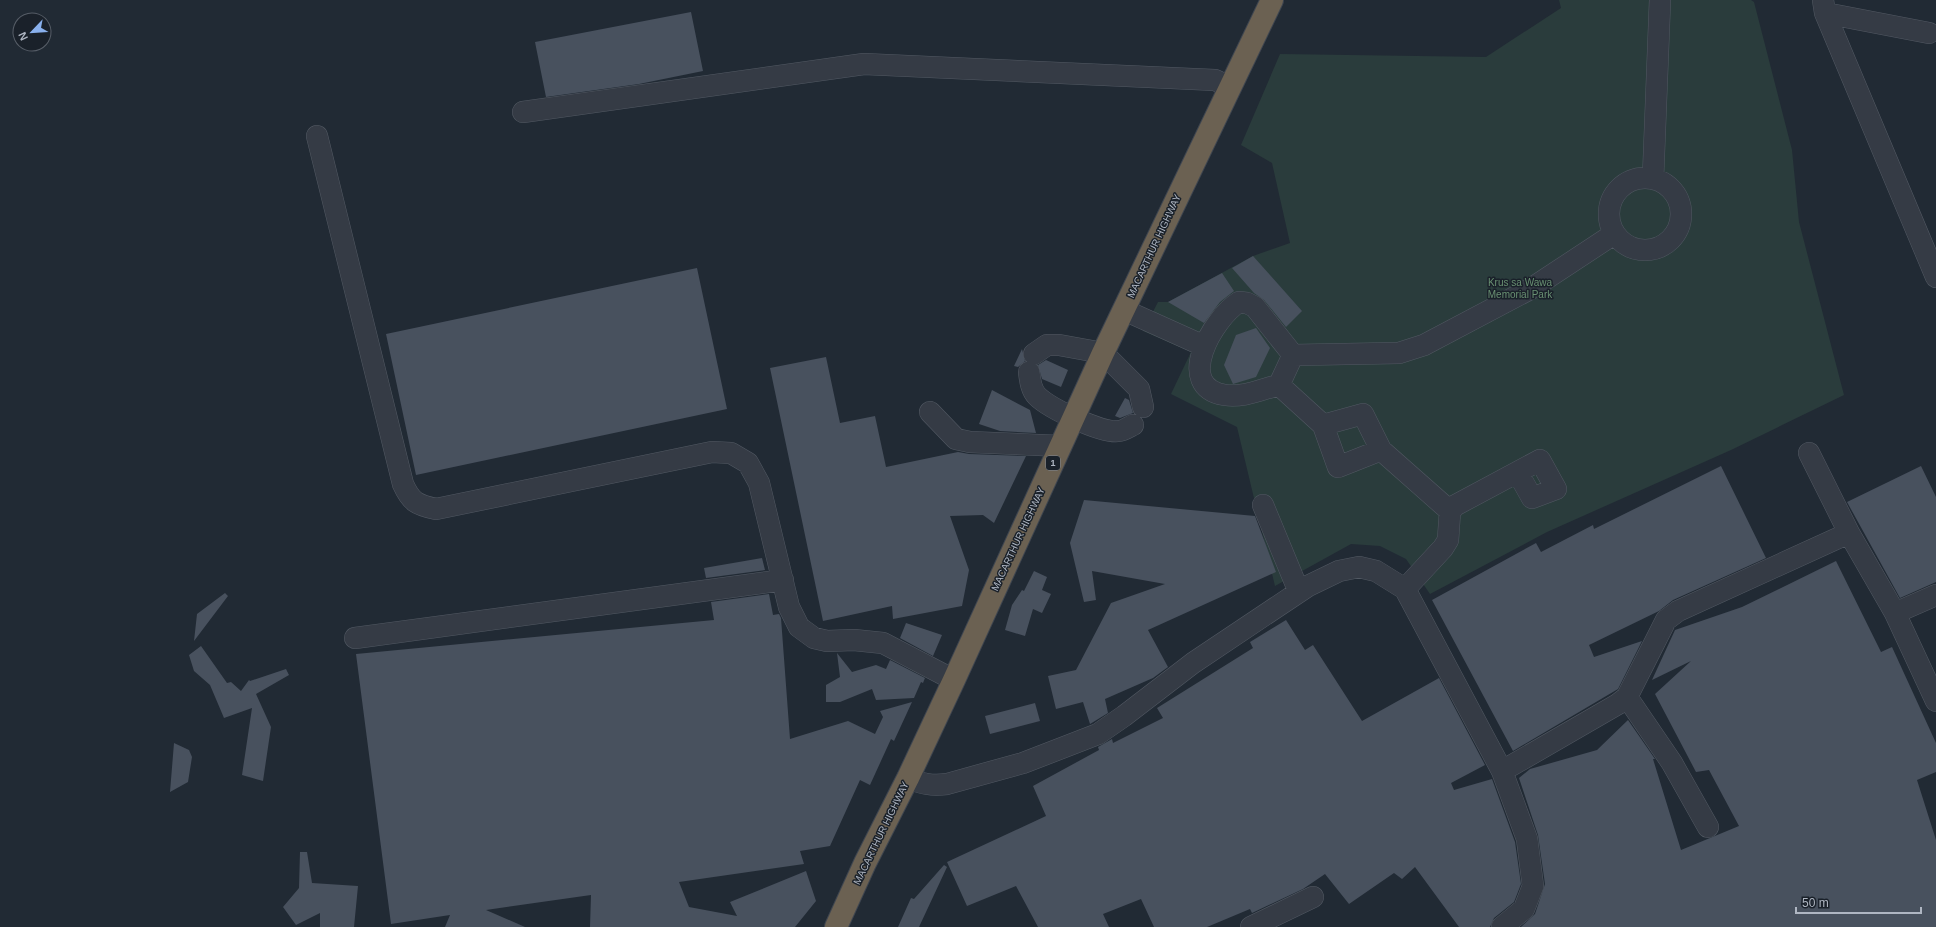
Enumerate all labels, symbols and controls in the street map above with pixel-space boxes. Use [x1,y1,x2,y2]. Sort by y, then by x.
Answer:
north arrow [12,12,52,52]
text: N [16,30,30,42]
street label: MACARTHUR HIGHWAY [1125,192,1183,300]
park label: Krus sa Wawa Memorial Park [1488,277,1553,300]
road number: 1 [1046,456,1060,470]
street label: MACARTHUR HIGHWAY [989,485,1047,593]
street label: MACARTHUR HIGHWAY [851,779,911,886]
scale bar [1796,889,1921,915]
text: 50 m [1802,896,1829,910]

